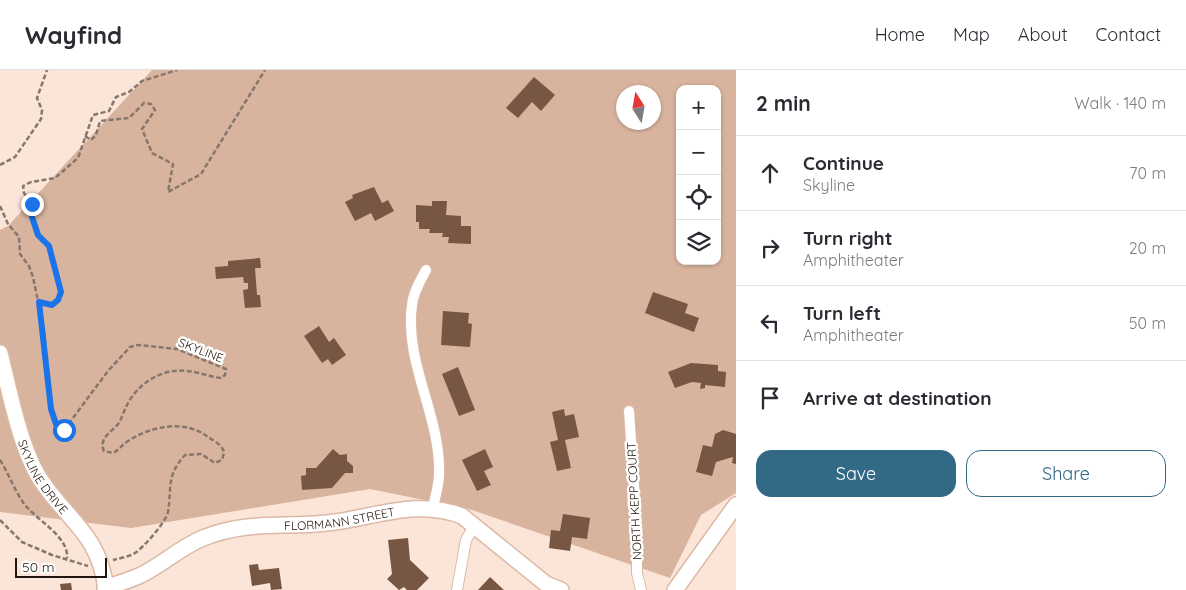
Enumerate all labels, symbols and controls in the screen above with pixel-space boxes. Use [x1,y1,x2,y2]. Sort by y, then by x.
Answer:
text: Wayfind [25,20,122,50]
text: Home [875,23,925,46]
text: Map [953,23,990,46]
text: About [1018,23,1068,46]
text: Contact [1096,23,1161,46]
north arrow [616,85,661,130]
map controls [676,85,721,265]
button: + [676,85,721,130]
text: 2 min [756,90,811,116]
text: Walk · 140 m [1074,93,1166,113]
button: − [676,130,721,175]
text: Continue [803,151,884,175]
icon: ahead [756,159,784,187]
text: 70 m [1129,163,1166,183]
button: locate [676,175,721,220]
text: Skyline [803,175,855,195]
route end [21,193,44,216]
button: layers [676,220,721,265]
text: Turn right [803,226,892,250]
icon: right [756,234,784,262]
text: 20 m [1129,238,1166,258]
text: Amphitheater [803,250,904,270]
text: Turn left [803,301,881,325]
icon: left [756,309,784,337]
text: 50 m [1129,313,1166,333]
text: Amphitheater [803,325,904,345]
street label: SKYLINE [176,335,226,365]
icon: arrive [756,384,784,412]
text: Arrive at destination [803,386,992,410]
route start [53,419,76,442]
street label: SKYLINE DRIVE [15,437,72,517]
street label: NORTH KEPP COURT [623,442,645,560]
button: Save [756,450,956,497]
button: Share [966,450,1166,497]
street label: FLORMANN STREET [284,504,396,533]
scale bar [15,555,108,578]
text: 50 m [22,558,55,576]

